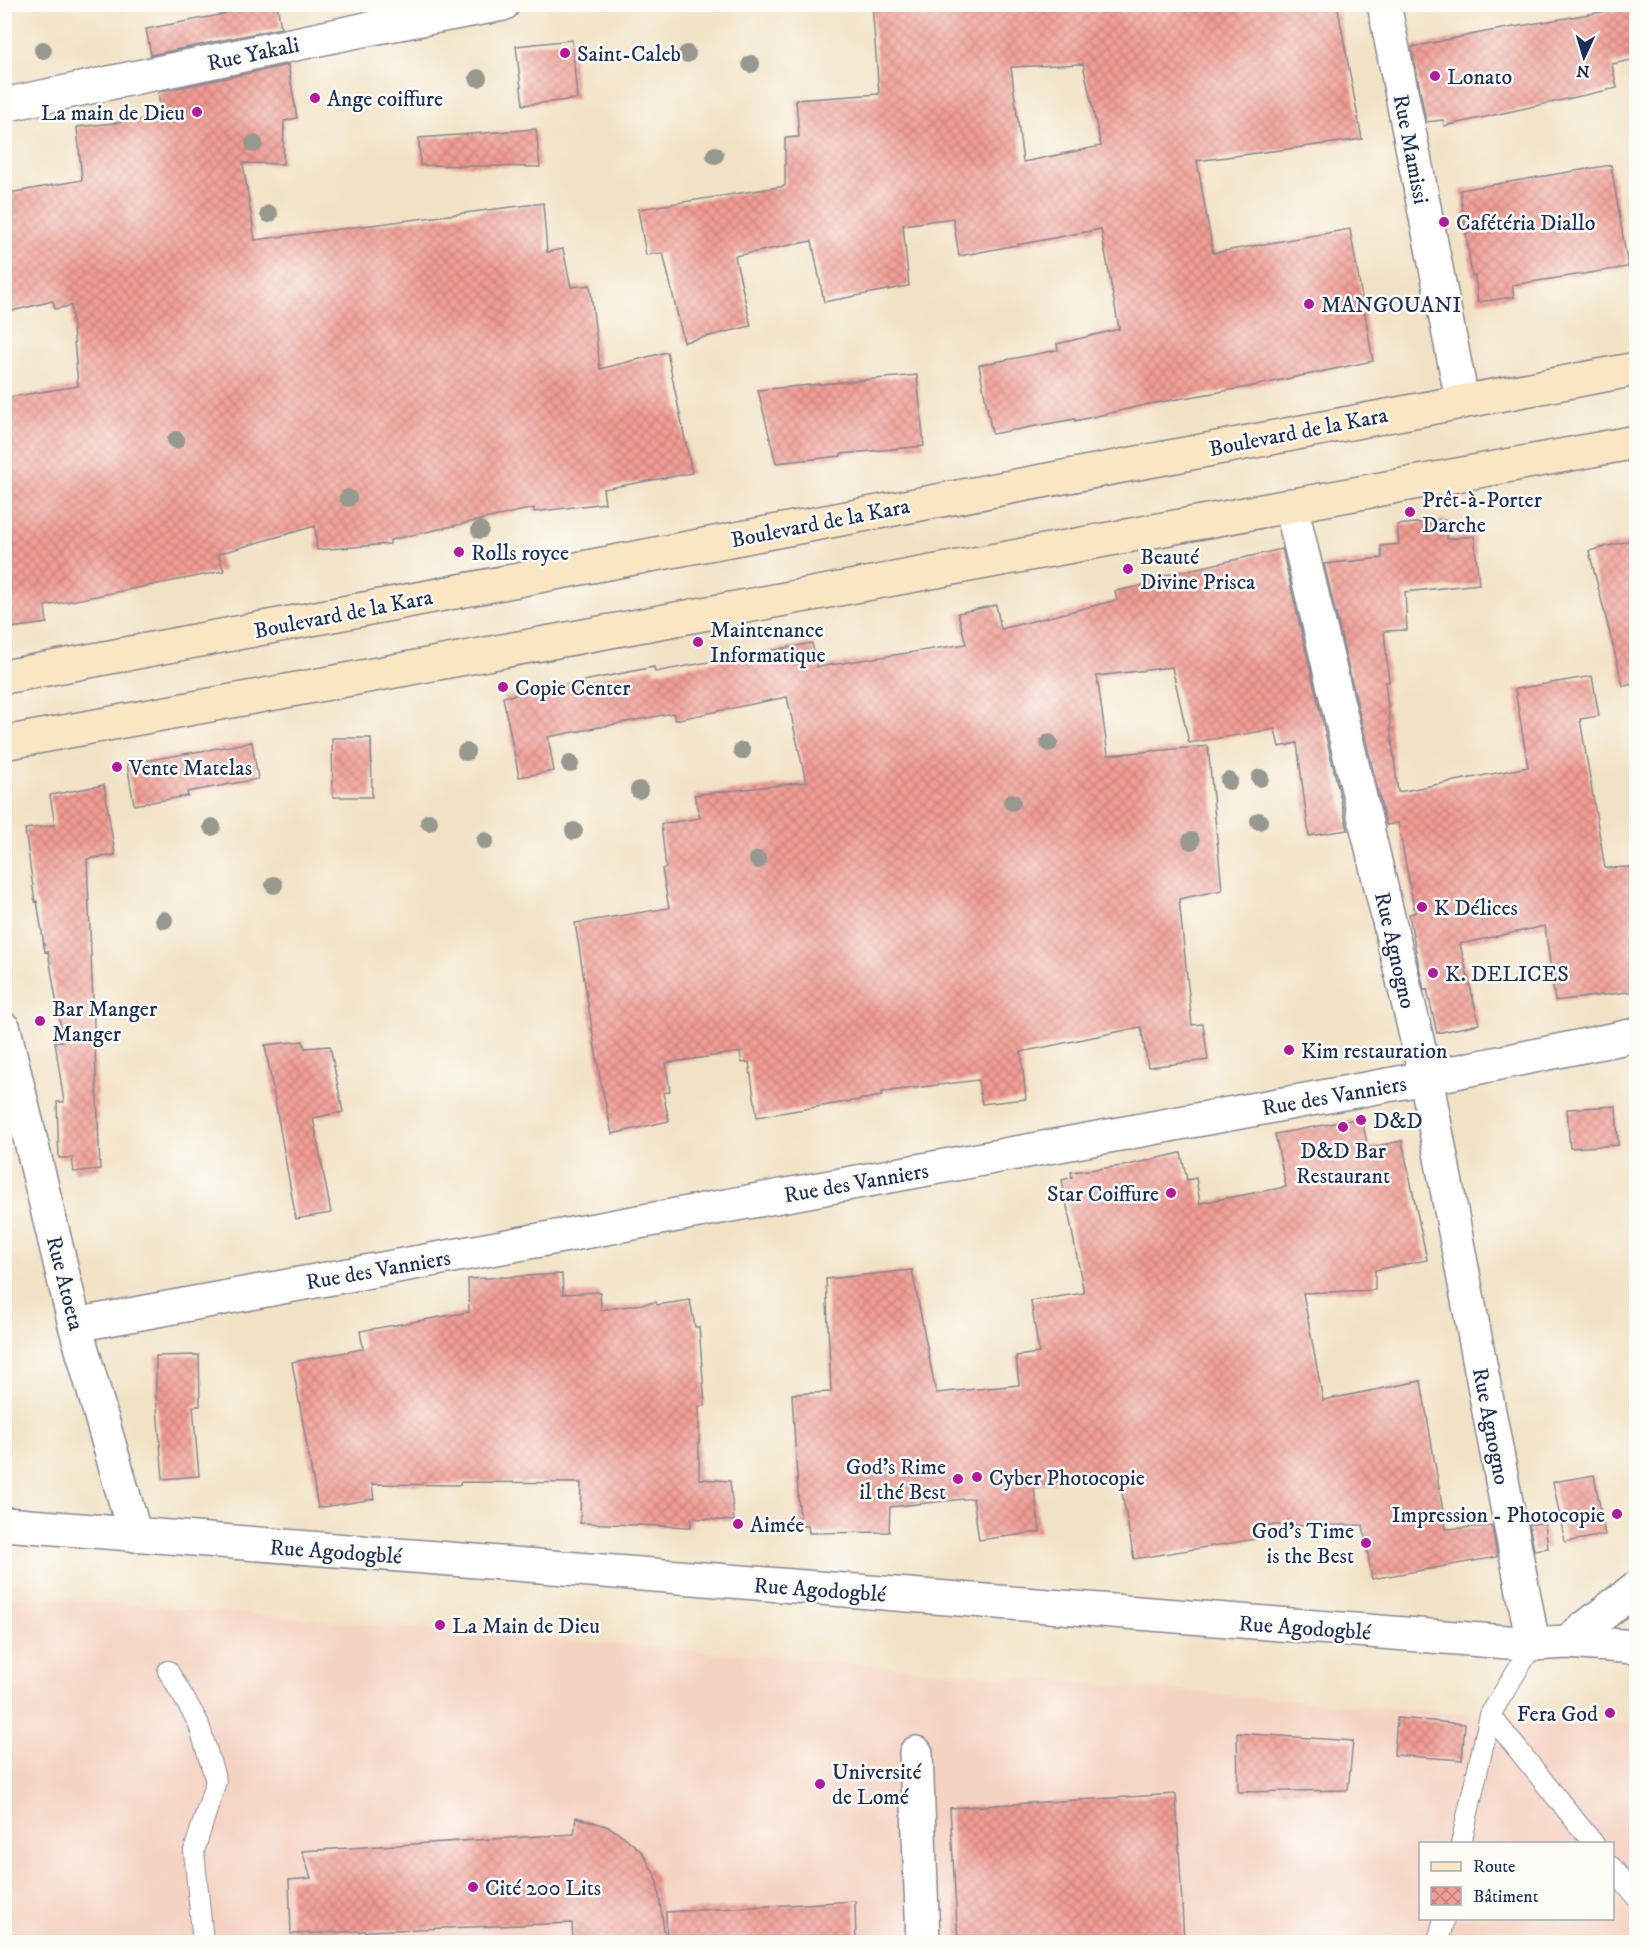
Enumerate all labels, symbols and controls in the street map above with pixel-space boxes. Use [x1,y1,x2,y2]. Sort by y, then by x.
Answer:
north arrow [1554,27,1614,87]
street label: Rue Yakali [205,32,302,77]
place label: Saint-Caleb [577,41,681,68]
marker: Saint-Caleb [558,46,572,60]
text: N [1576,61,1590,81]
place label: Lonato [1447,64,1512,91]
marker: Lonato [1428,69,1442,83]
place label: Ange coiffure [327,86,443,113]
marker: Ange coiffure [308,91,322,105]
street label: Rue Mamissi [1387,92,1434,206]
place label: La main de Dieu [41,100,185,127]
marker: La main de Dieu [190,105,204,119]
place label: Cafétéria Diallo [1456,210,1595,237]
marker: Cafétéria Diallo [1437,215,1451,229]
place label: MANGOUANI [1321,292,1461,319]
marker: MANGOUANI [1302,297,1316,311]
street label: Boulevard de la Kara [1207,402,1391,463]
place label: Prêt-à-Porter Darche [1422,487,1543,539]
street label: Boulevard de la Kara [729,493,913,554]
marker: Prêt-à-Porter Darche [1403,505,1417,519]
place label: Rolls royce [471,540,569,567]
place label: Beauté Divine Prisca [1140,544,1256,596]
marker: Rolls royce [452,545,466,559]
marker: Beauté Divine Prisca [1121,562,1135,576]
street label: Boulevard de la Kara [252,584,436,645]
place label: Maintenance Informatique [710,617,826,669]
marker: Maintenance Informatique [691,635,705,649]
place label: Copie Center [515,675,631,702]
marker: Copie Center [496,680,510,694]
place label: Vente Matelas [128,755,252,782]
marker: Vente Matelas [110,760,124,774]
street label: Rue Agnogno [1368,889,1421,1011]
place label: K Délices [1434,895,1518,922]
marker: K Délices [1415,900,1429,914]
place label: K. DELICES [1445,961,1569,988]
marker: K. DELICES [1426,966,1440,980]
place label: Bar Manger Manger [52,996,158,1048]
marker: Bar Manger Manger [33,1014,47,1028]
place label: Kim restauration [1301,1038,1448,1065]
marker: Kim restauration [1282,1043,1296,1057]
street label: Rue des Vanniers [1260,1070,1409,1122]
place label: D&D [1373,1108,1423,1135]
marker: D&D [1354,1113,1368,1127]
marker: D&D Bar Restaurant [1336,1120,1350,1134]
place label: D&D Bar Restaurant [1296,1138,1390,1190]
street label: Rue des Vanniers [782,1157,931,1209]
place label: Star Coiffure [1047,1181,1159,1208]
marker: Star Coiffure [1164,1186,1178,1200]
street label: Rue Atoeta [40,1233,89,1334]
street label: Rue des Vanniers [304,1244,453,1296]
street label: Rue Agnogno [1466,1365,1515,1487]
place label: God's Rime il thé Best [846,1454,946,1506]
place label: Cyber Photocopie [989,1465,1145,1492]
marker: Cyber Photocopie [970,1470,984,1484]
marker: God's Rime il thé Best [951,1472,965,1486]
place label: Impression - Photocopie [1392,1502,1605,1529]
marker: Impression - Photocopie [1610,1507,1624,1521]
place label: Aimée [750,1512,804,1539]
marker: Aimée [731,1517,745,1531]
place label: God's Time is the Best [1252,1518,1354,1570]
street label: Rue Agodogblé [269,1534,403,1571]
marker: God's Time is the Best [1359,1536,1373,1550]
street label: Rue Agodogblé [753,1572,887,1609]
street label: Rue Agodogblé [1238,1610,1372,1647]
place label: La Main de Dieu [452,1613,600,1640]
marker: La Main de Dieu [433,1618,447,1632]
place label: Fera God [1517,1701,1598,1728]
marker: Fera God [1603,1706,1617,1720]
place label: Université de Lomé [832,1759,922,1811]
marker: Université de Lomé [813,1777,827,1791]
legend [1419,1842,1614,1920]
text: Route [1473,1856,1516,1878]
place label: Cité 200 Lits [485,1875,601,1902]
marker: Cité 200 Lits [466,1880,480,1894]
text: Bâtiment [1473,1886,1539,1908]

